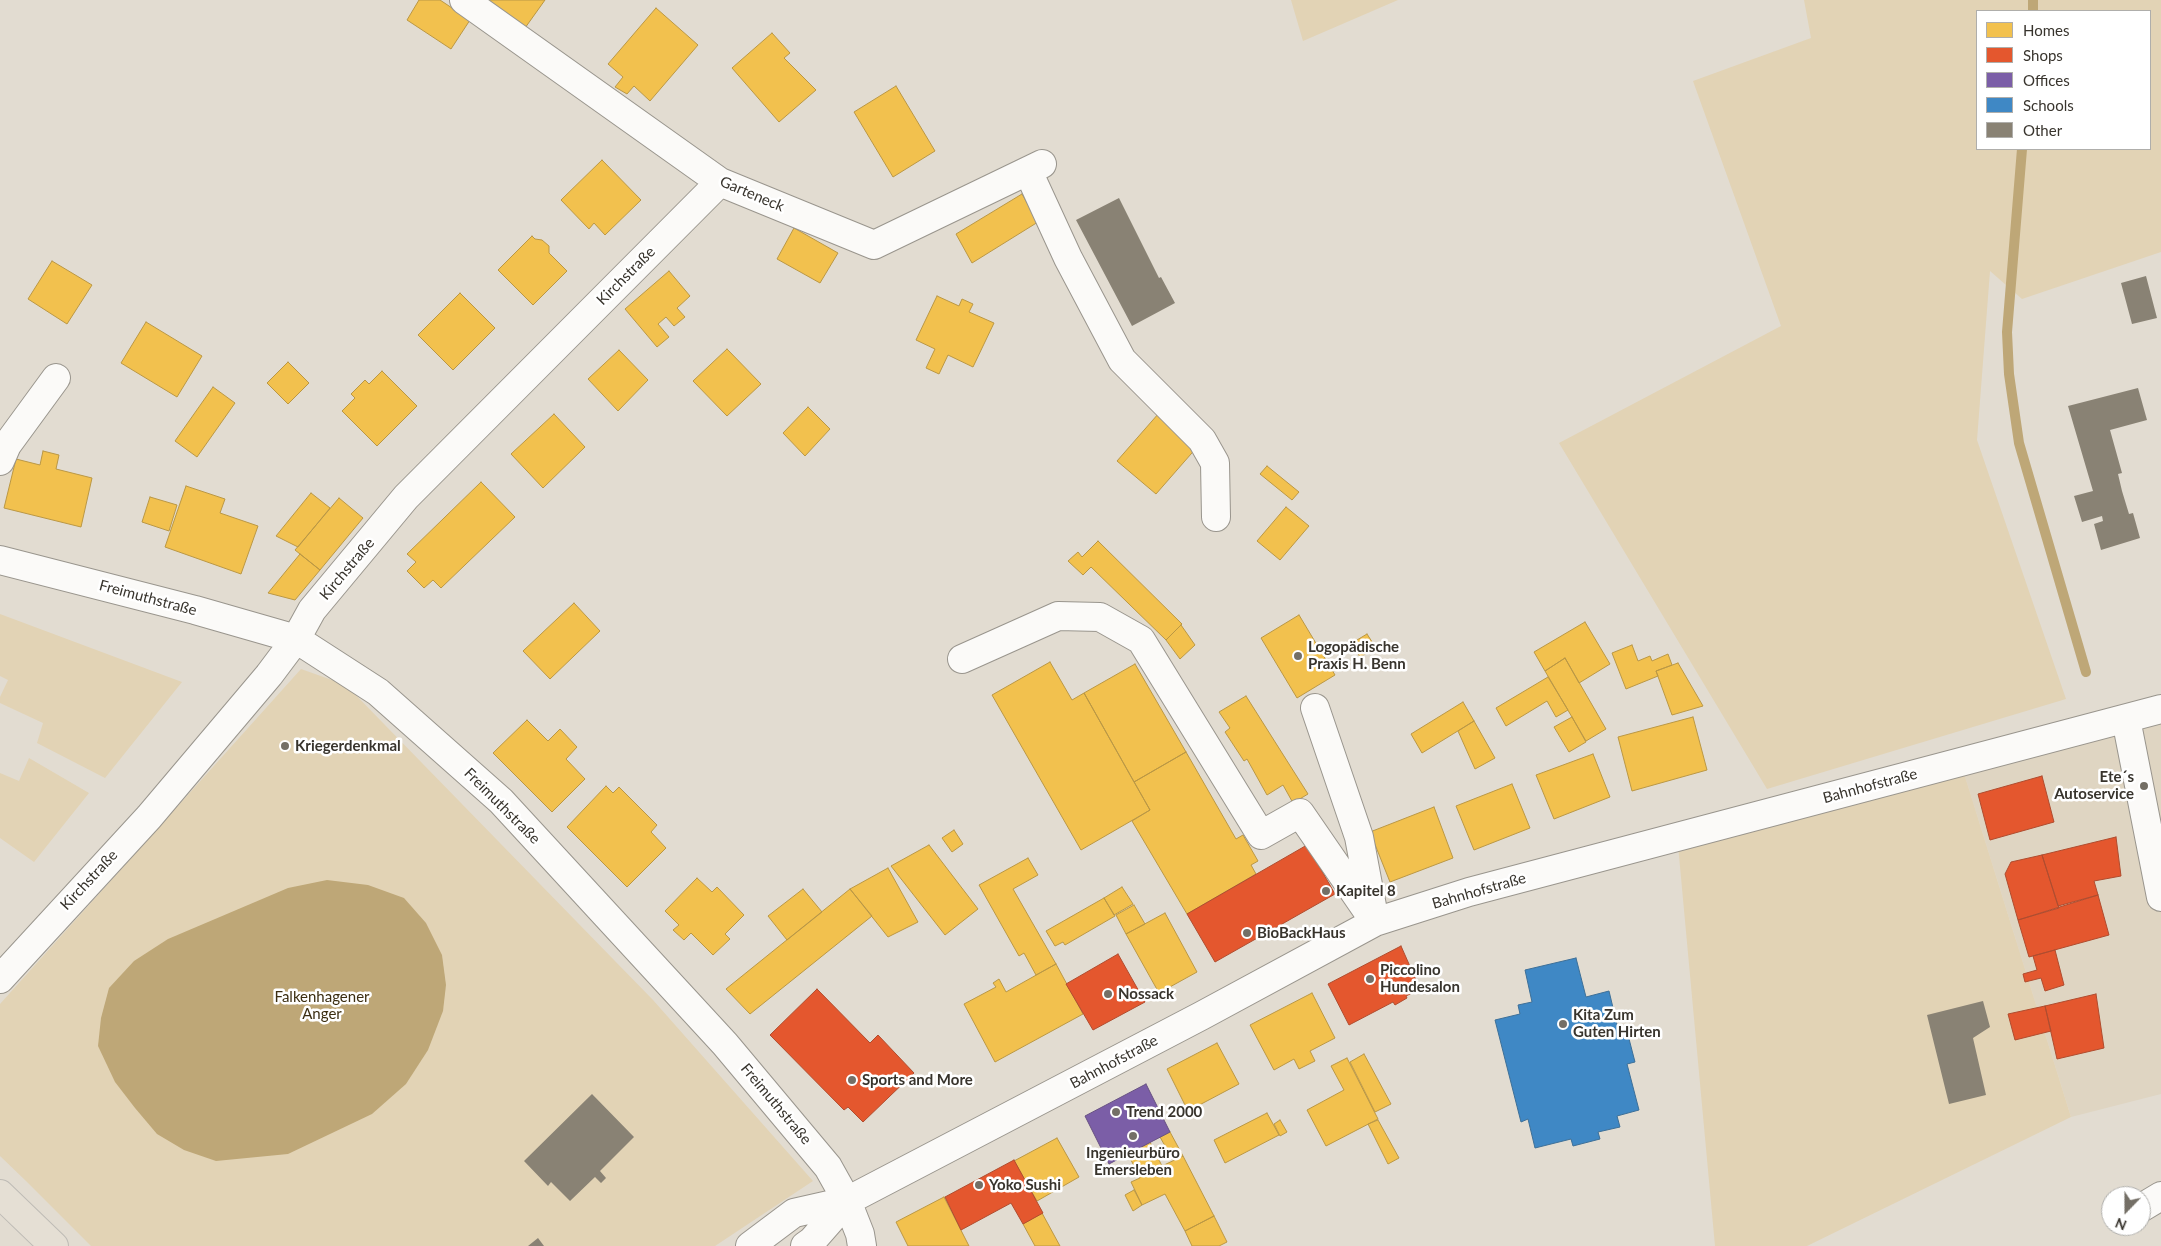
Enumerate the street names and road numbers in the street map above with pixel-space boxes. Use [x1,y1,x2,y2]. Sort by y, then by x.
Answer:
street label: Garteneck [717,172,787,216]
street label: Kirchstraße [593,243,659,309]
street label: Kirchstraße [316,534,378,604]
street label: Freimuthstraße [97,576,199,620]
street label: Freimuthstraße [460,764,544,848]
street label: Bahnhofstraße [1821,765,1919,807]
street label: Kirchstraße [57,846,121,914]
street label: Bahnhofstraße [1430,869,1528,913]
street label: Bahnhofstraße [1067,1031,1161,1093]
street label: Freimuthstraße [737,1060,815,1148]

